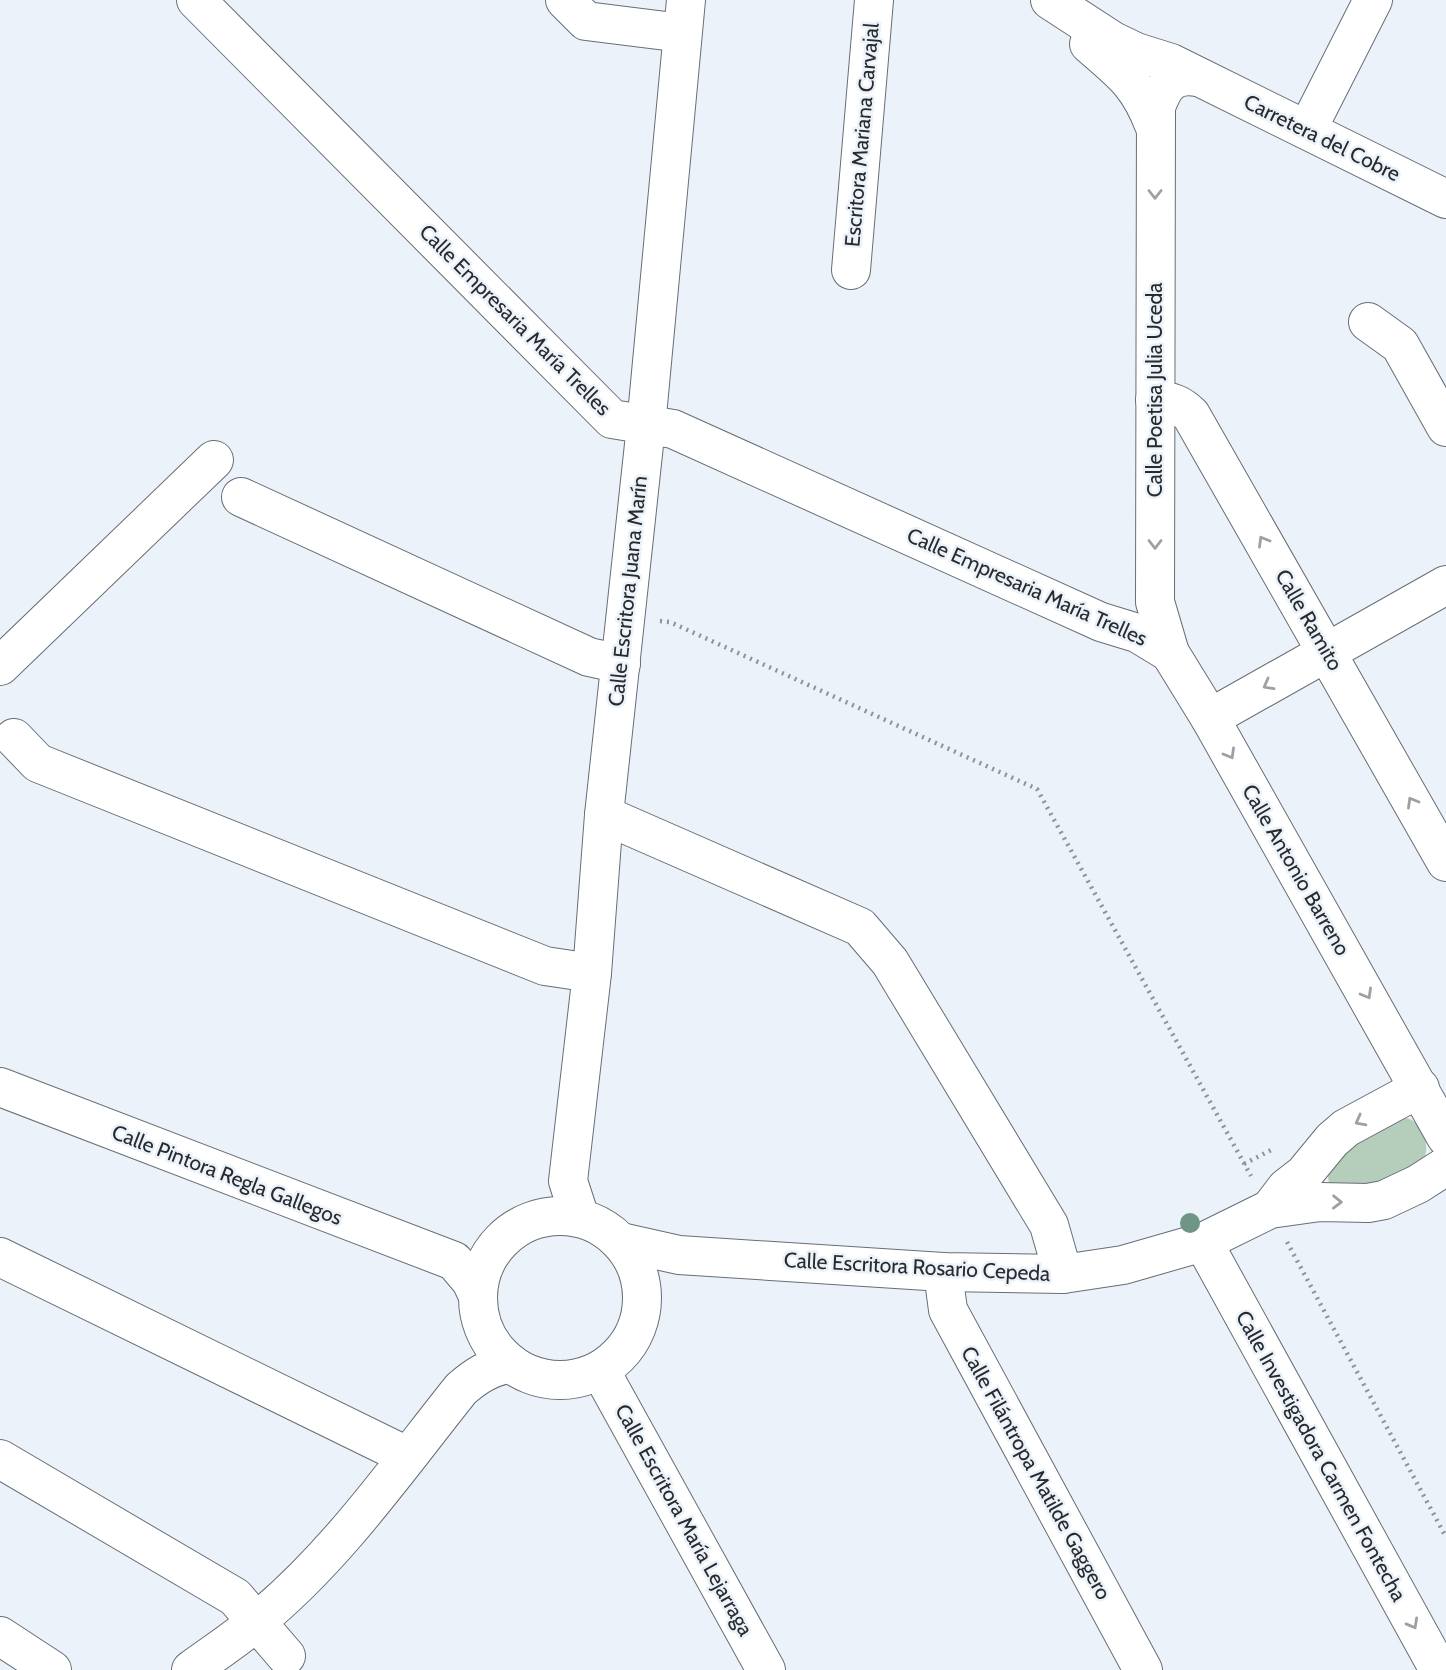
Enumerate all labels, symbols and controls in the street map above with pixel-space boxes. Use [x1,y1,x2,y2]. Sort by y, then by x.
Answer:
street label: Escritora Mariana Carvajal [839,22,885,248]
street label: Carretera del Cobre [1240,89,1405,186]
one-way arrow [1147,189,1163,199]
street label: Calle Empresaria María Trelles [414,219,616,421]
street label: Calle Poetisa Julia Uceda [1142,283,1167,497]
street label: Calle Escritora Juana Marín [603,474,652,707]
street label: Calle Empresaria María Trelles [903,522,1151,651]
one-way arrow [1259,535,1272,548]
one-way arrow [1147,539,1163,549]
street label: Calle Ramito [1271,565,1348,675]
one-way arrow [1263,677,1276,690]
one-way arrow [1222,746,1235,759]
street label: Calle Antonio Barreno [1237,780,1356,960]
one-way arrow [1407,797,1420,810]
one-way arrow [1359,987,1372,1000]
one-way arrow [1355,1113,1367,1126]
street label: Calle Pintora Regla Gallegos [108,1119,346,1230]
one-way arrow [1333,1194,1343,1210]
street label: Calle Escritora Rosario Cepeda [783,1247,1051,1286]
street label: Calle Investigadora Carmen Fontecha [1231,1306,1412,1605]
street label: Calle Filántropa Matilde Gaggero [956,1342,1117,1604]
street label: Calle Escritora María Lejarraga [609,1399,759,1641]
one-way arrow [1405,1616,1418,1629]

